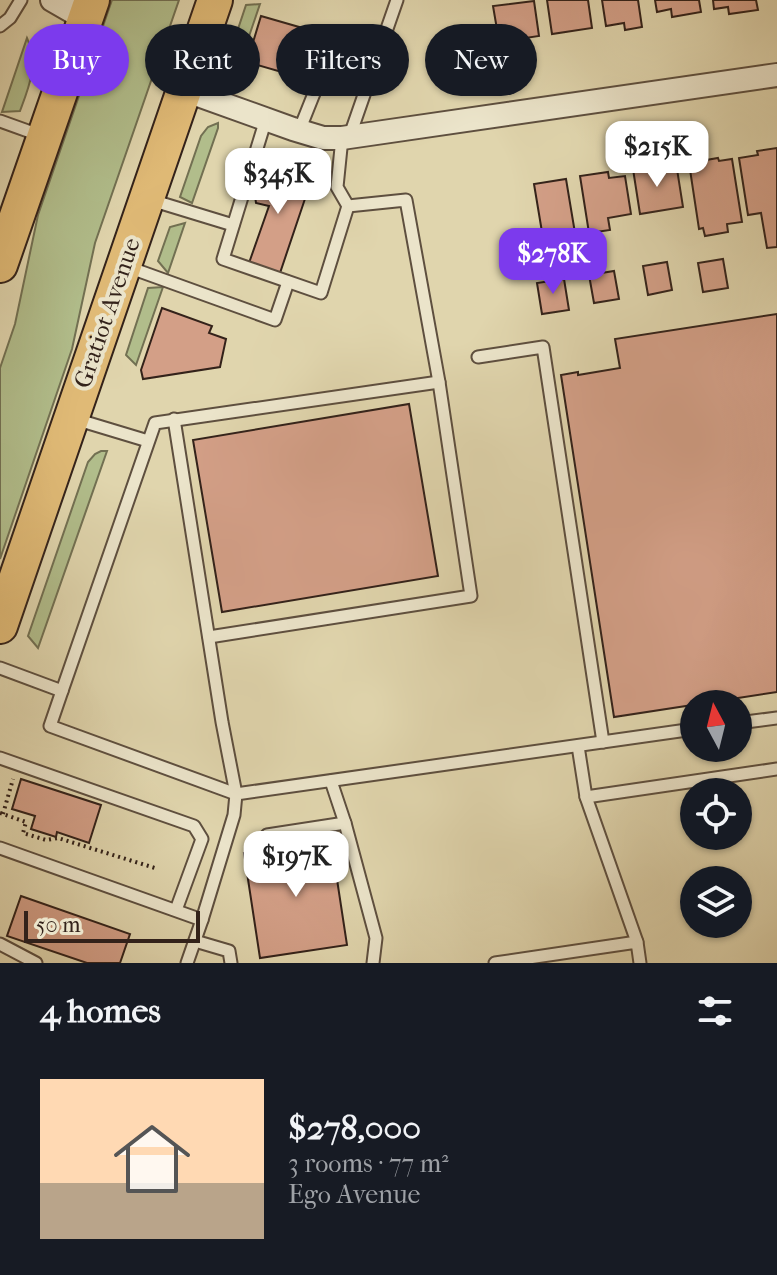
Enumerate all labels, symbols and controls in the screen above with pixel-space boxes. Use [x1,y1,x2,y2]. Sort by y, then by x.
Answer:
chip: Buy [24,24,129,96]
chip: Rent [145,24,260,96]
chip: Filters [276,24,409,96]
chip: New [425,24,537,96]
pin: $215K [601,121,713,189]
text: $215K [624,131,691,162]
pin: $345K [222,148,334,216]
text: $345K [243,158,313,189]
pin: $278K [497,228,609,296]
street label: Gratiot Avenue [68,234,146,392]
text: $278K [517,238,589,269]
north arrow [680,690,752,762]
map controls [680,690,752,938]
button: locate [680,778,752,850]
pin: $197K [240,831,352,899]
text: $197K [262,841,330,872]
button: layers [680,866,752,938]
scale bar [24,907,200,943]
text: 50 m [36,912,81,938]
icon: filters [693,989,737,1033]
text: 4 homes [40,991,161,1031]
text: $278,000 [288,1108,421,1148]
icon: home [104,1111,200,1207]
text: 3 rooms · 77 m² [288,1148,449,1179]
text: Ego Avenue [288,1179,420,1210]

